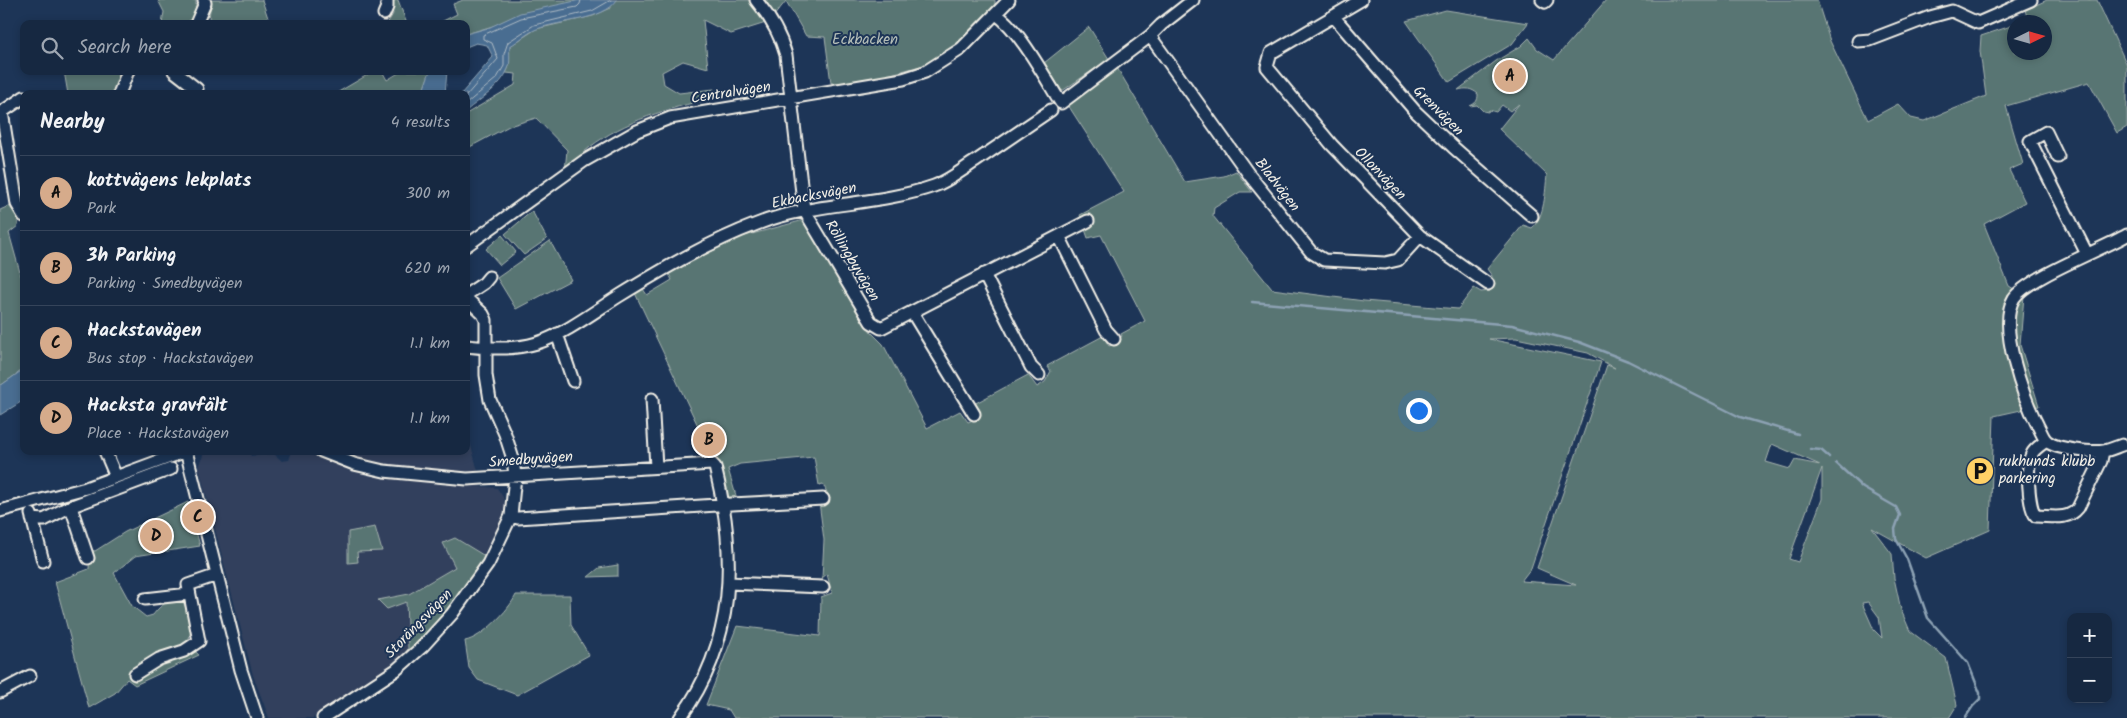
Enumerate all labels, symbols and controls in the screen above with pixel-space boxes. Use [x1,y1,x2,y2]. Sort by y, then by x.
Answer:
north arrow [2007,15,2052,60]
search box [20,20,470,75]
park label: Eckbacken [832,28,898,52]
text: Search here [78,33,172,63]
icon: search [38,34,66,62]
pin: A [1494,57,1526,95]
street label: Centralvägen [689,75,773,111]
street label: Grenvägen [1407,80,1469,142]
text: Nearby [40,106,105,139]
text: 4 results [391,110,450,135]
street label: Ollonvägen [1348,142,1412,206]
street label: Bladvägen [1248,153,1306,217]
text: kottvägens lekplats [87,166,251,196]
street label: Ekbacksvägen [769,176,859,216]
text: A [51,181,61,206]
text: 300 m [406,181,450,206]
text: Park [87,196,116,221]
street label: Röllingbyvägen [818,215,886,307]
text: 3h Parking [87,241,176,271]
text: B [51,256,61,281]
text: 620 m [405,256,450,281]
text: Parking · Smedbyvägen [87,271,243,296]
text: Hackstavägen [87,316,202,346]
text: C [51,331,61,356]
text: 1.1 km [410,331,450,356]
text: Bus stop · Hackstavägen [87,346,254,371]
text: Hacksta gravfält [87,391,228,421]
your location [1406,398,1432,424]
text: D [51,406,61,431]
text: 1.1 km [410,406,450,431]
text: Place · Hackstavägen [87,421,229,446]
pin: B [693,421,725,459]
street label: Smedbyvägen [488,445,574,475]
place label: rukhunds klubb parkering [1998,450,2095,491]
parking icon: rukhunds klubb parkering [1965,456,1995,486]
pin: C [182,498,214,536]
pin: D [140,517,172,555]
street label: Storängsvägen [379,584,459,664]
map controls [2067,613,2112,703]
button: + [2067,613,2112,658]
button: − [2067,658,2112,703]

